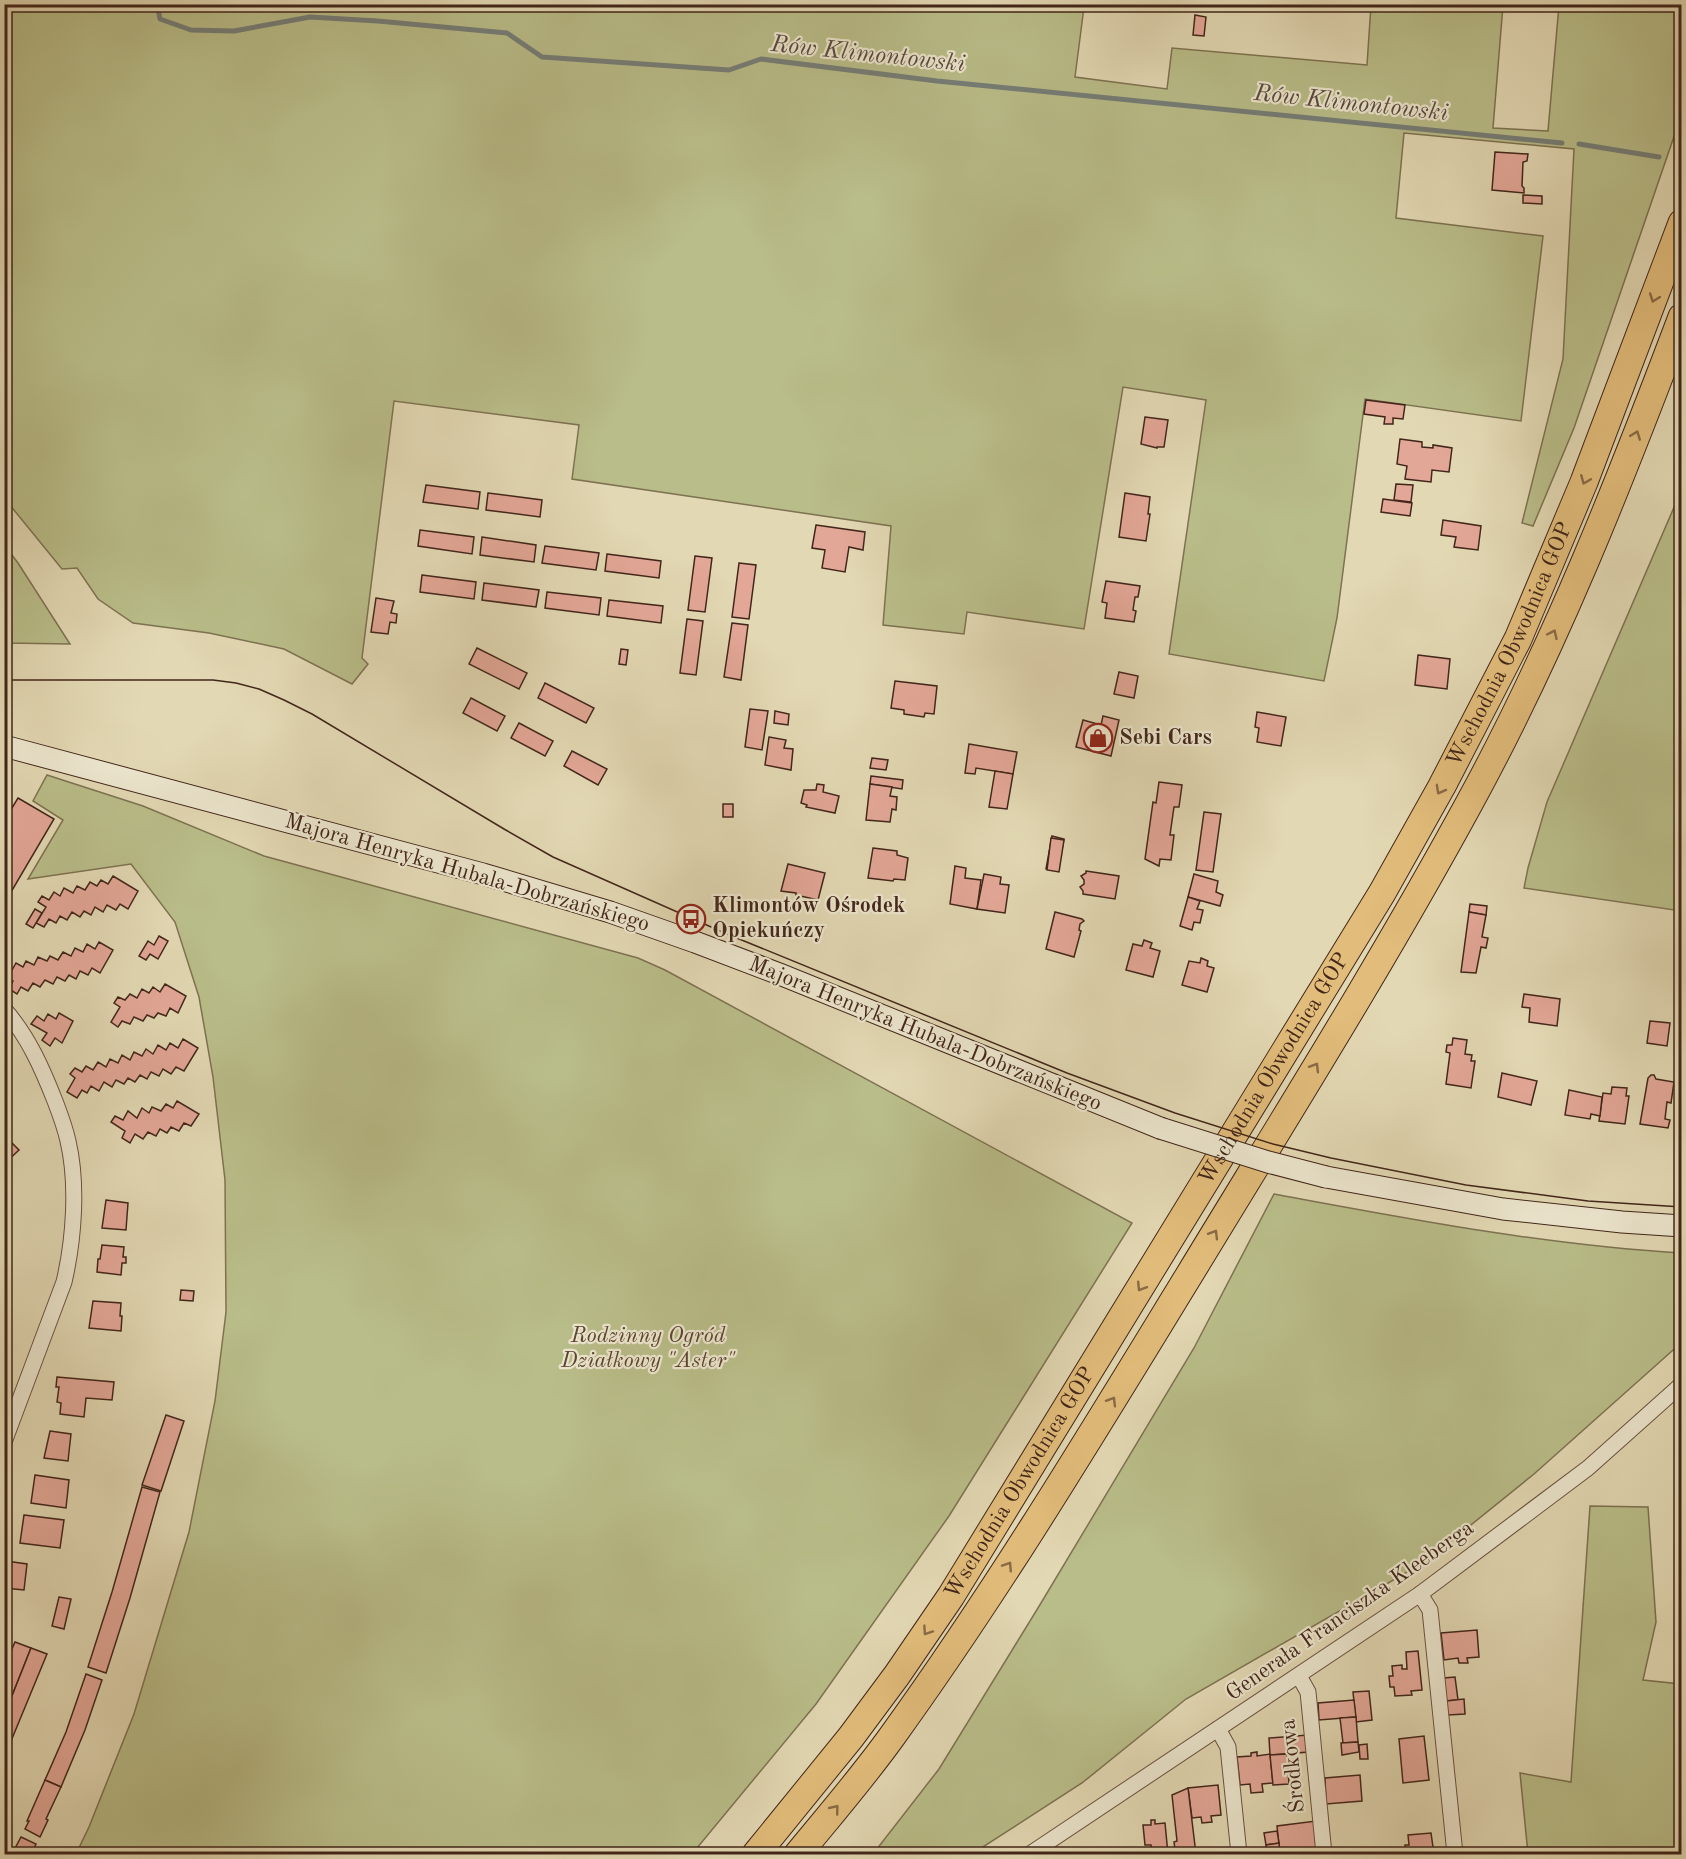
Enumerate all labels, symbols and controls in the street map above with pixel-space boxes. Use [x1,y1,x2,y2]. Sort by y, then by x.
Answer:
water label: Rów Klimontowski [769,33,966,77]
water label: Rów Klimontowski [1252,82,1449,126]
one-way arrow [1649,292,1661,303]
one-way arrow [1629,430,1642,441]
one-way arrow [1580,474,1592,485]
street label: Wschodnia Obwodnica GOP [1443,519,1577,770]
one-way arrow [1545,629,1557,640]
shop icon: Sebi Cars [1082,722,1114,754]
place label: Sebi Cars [1119,727,1212,749]
one-way arrow [1436,784,1447,794]
street label: Majora Henryka Hubala-Dobrzańskiego [282,810,652,936]
place label: Klimontów Ośrodek Opiekuńczy [712,895,905,942]
bus stop icon: Klimontów Ośrodek Opiekuńczy [675,903,707,935]
street label: Wschodnia Obwodnica GOP [1195,949,1353,1189]
street label: Majora Henryka Hubala-Dobrzańskiego [745,953,1105,1115]
one-way arrow [1307,1063,1318,1074]
one-way arrow [1206,1230,1218,1240]
one-way arrow [1137,1281,1149,1291]
park label: Rodzinny Ogród Działkowy "Aster" [560,1325,736,1372]
street label: Wschodnia Obwodnica GOP [941,1363,1099,1603]
one-way arrow [1104,1397,1116,1407]
street label: Generała Franciszka Kleeberga [1222,1517,1478,1705]
one-way arrow [1001,1561,1012,1572]
one-way arrow [924,1624,935,1635]
street label: Środkowa [1273,1718,1309,1814]
one-way arrow [828,1805,839,1816]

